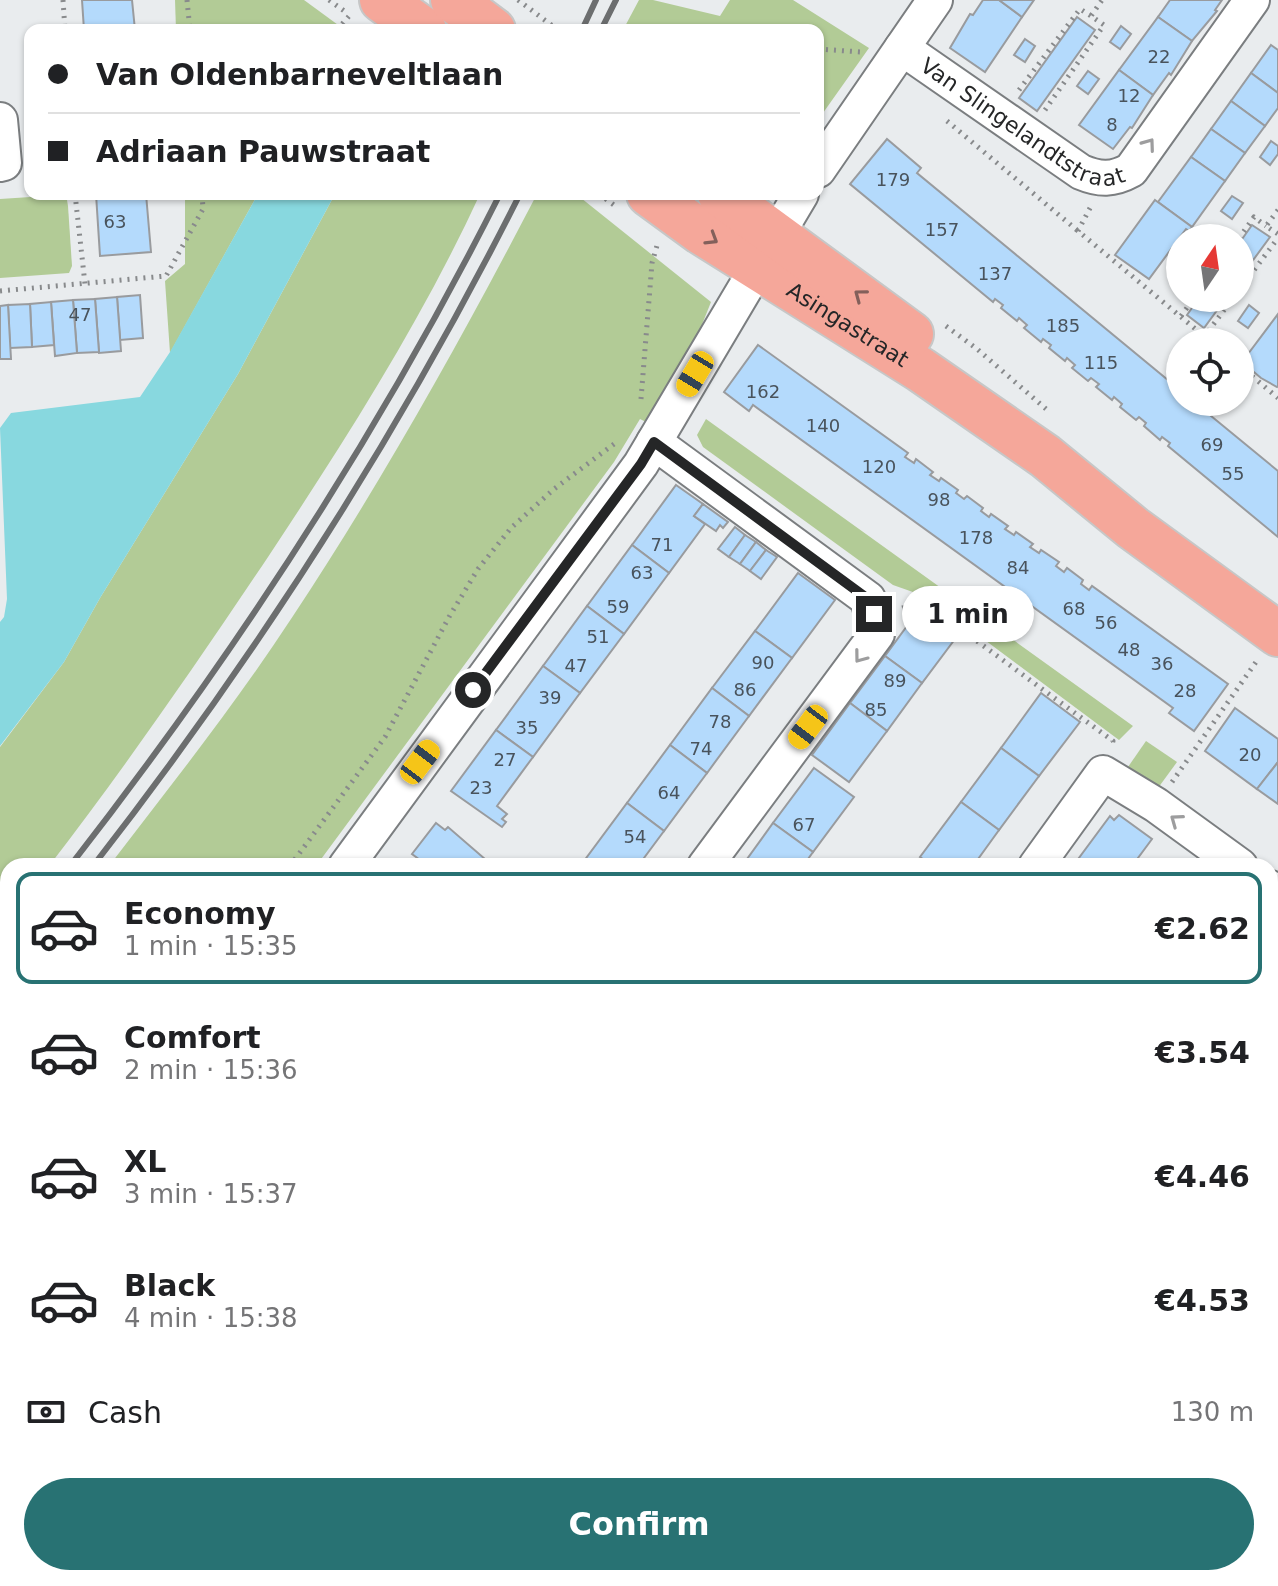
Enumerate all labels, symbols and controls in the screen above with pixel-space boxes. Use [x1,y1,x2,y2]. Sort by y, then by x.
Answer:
house number: 22 [1148,46,1170,67]
street label: Van Slingelandtstraat [916,52,1129,191]
text: Van Oldenbarneveltlaan [96,57,503,92]
house number: 12 [1118,85,1140,106]
house number: 8 [1106,114,1118,135]
text: Adriaan Pauwstraat [96,134,430,169]
one-way arrow [1139,139,1154,153]
house number: 179 [876,169,910,190]
house number: 63 [104,211,126,232]
house number: 157 [925,219,959,240]
north arrow [1166,224,1254,312]
map controls [1166,224,1254,416]
one-way arrow [703,230,718,245]
house number: 137 [978,263,1012,284]
street label: Asingastraat [783,277,914,372]
one-way arrow [854,291,869,305]
house number: 47 [69,304,91,325]
house number: 185 [1046,315,1080,336]
button: locate [1166,328,1254,416]
car [672,347,718,401]
house number: 115 [1084,352,1118,373]
house number: 162 [746,381,780,402]
house number: 140 [806,415,840,436]
house number: 69 [1201,434,1223,455]
house number: 120 [862,456,896,477]
house number: 55 [1222,463,1244,484]
house number: 98 [928,489,950,510]
house number: 178 [959,527,993,548]
house number: 71 [651,534,673,555]
house number: 84 [1007,557,1029,578]
house number: 63 [631,562,653,583]
callout: 1 min [902,586,1034,642]
house number: 59 [607,596,629,617]
route end [856,596,892,632]
house number: 68 [1063,598,1085,619]
text: 1 min [927,599,1009,629]
house number: 56 [1095,612,1117,633]
house number: 51 [587,626,609,647]
house number: 48 [1118,639,1140,660]
one-way arrow [855,648,869,663]
house number: 90 [752,652,774,673]
house number: 36 [1151,653,1173,674]
house number: 47 [565,655,587,676]
house number: 89 [884,670,906,691]
route start [455,672,491,708]
house number: 86 [734,679,756,700]
house number: 28 [1174,680,1196,701]
house number: 39 [539,687,561,708]
house number: 85 [865,699,887,720]
car [784,701,832,753]
house number: 78 [709,711,731,732]
house number: 35 [516,717,538,738]
car [396,736,444,788]
house number: 74 [690,738,712,759]
house number: 20 [1239,744,1261,765]
house number: 27 [494,749,516,770]
house number: 23 [470,777,492,798]
house number: 64 [658,782,680,803]
house number: 67 [793,814,815,835]
one-way arrow [1171,816,1185,830]
house number: 54 [624,826,646,847]
icon: car [28,892,100,964]
text: Economy [124,896,276,931]
text: €2.62 [1155,911,1250,946]
text: 1 min · 15:35 [124,931,298,961]
icon: car [28,1016,100,1088]
text: Comfort [124,1020,261,1055]
text: €3.54 [1155,1035,1250,1070]
text: 2 min · 15:36 [124,1055,298,1085]
icon: car [28,1140,100,1212]
text: XL [124,1144,166,1179]
text: €4.46 [1155,1159,1250,1194]
text: 3 min · 15:37 [124,1179,298,1209]
icon: car [28,1264,100,1336]
text: Black [124,1268,215,1303]
text: €4.53 [1155,1283,1250,1318]
text: 4 min · 15:38 [124,1303,298,1333]
icon: cash [24,1390,68,1434]
text: Cash [88,1395,162,1430]
text: 130 m [1171,1397,1254,1427]
button: Confirm [24,1478,1254,1570]

